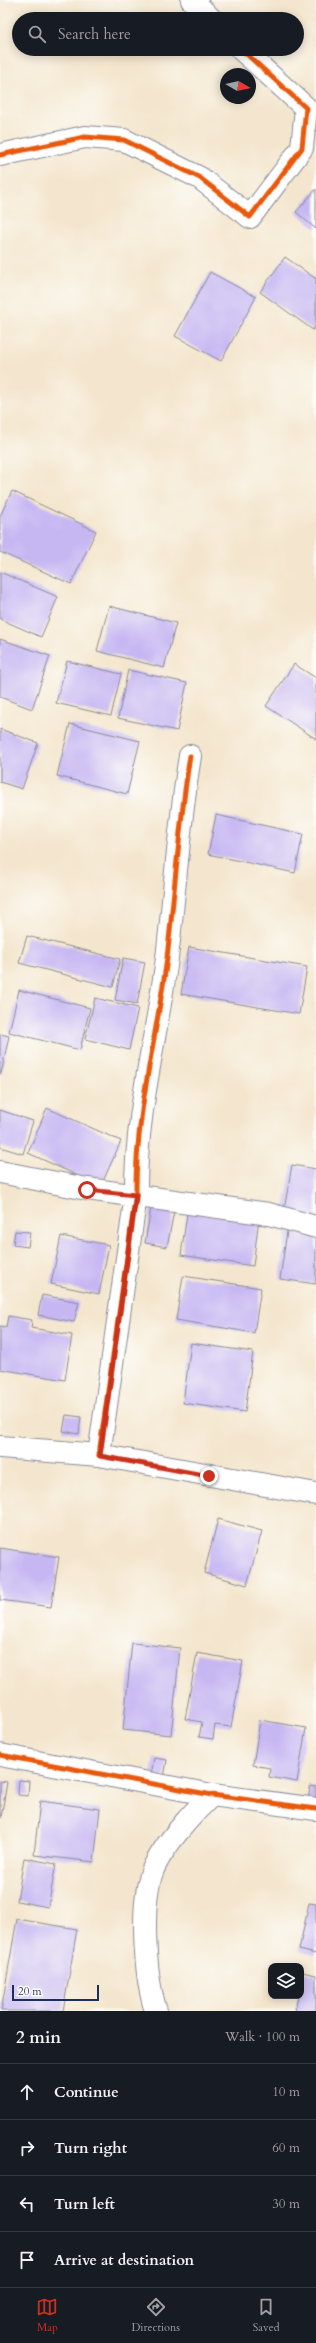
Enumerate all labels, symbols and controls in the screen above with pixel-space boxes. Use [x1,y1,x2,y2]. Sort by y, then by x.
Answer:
search box [12,12,304,56]
icon: search [26,23,48,45]
text: Search here [58,24,131,44]
north arrow [220,68,256,104]
route start [78,1181,96,1199]
route end [200,1467,218,1485]
map controls [268,1963,304,1999]
button: layers [268,1963,304,1999]
scale bar [12,1983,99,2002]
text: 20 m [18,1984,42,1999]
text: 2 min [16,2026,61,2049]
text: Walk · 100 m [225,2028,300,2046]
icon: ahead [16,2081,38,2103]
text: Continue [54,2082,119,2102]
text: 10 m [272,2083,300,2101]
icon: right [16,2137,38,2159]
text: Turn right [54,2138,127,2158]
text: 60 m [272,2139,300,2157]
icon: left [16,2193,38,2215]
text: Turn left [54,2194,115,2214]
text: 30 m [272,2195,300,2213]
icon: arrive [16,2249,38,2271]
text: Arrive at destination [54,2250,194,2270]
tab: Map [36,2296,58,2335]
tab: Directions [131,2296,180,2335]
tab: Saved [253,2296,280,2335]

